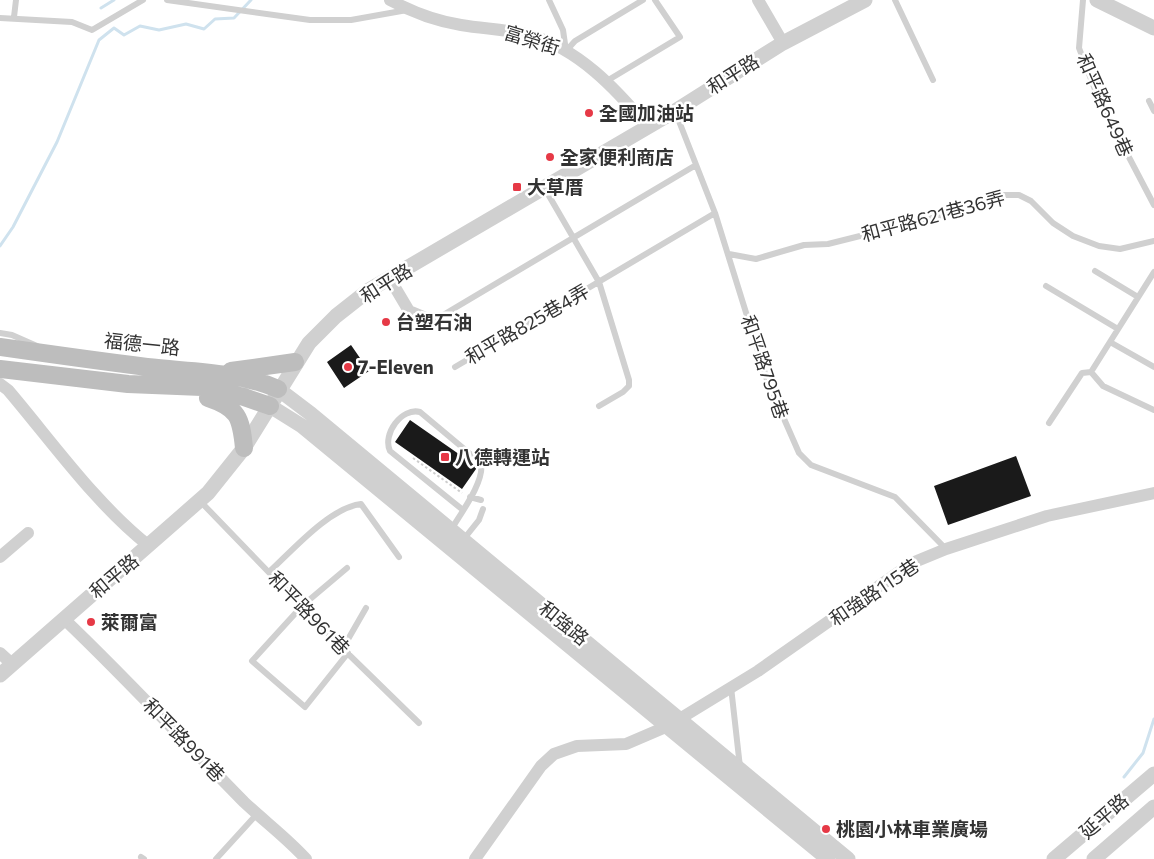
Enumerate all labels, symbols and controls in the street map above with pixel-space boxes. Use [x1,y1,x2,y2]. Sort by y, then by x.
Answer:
street label: 富榮街 [502,20,563,59]
street label: 和平路 [702,49,763,98]
street label: 和平路649巷 [1072,50,1138,160]
place label: 全國加油站 [599,101,694,124]
marker: 全國加油站 [583,107,595,119]
place label: 全家便利商店 [560,145,674,168]
marker: 全家便利商店 [544,151,556,163]
place label: 大草厝 [527,175,584,198]
marker: 大草厝 [511,181,523,193]
street label: 和平路621巷36弄 [859,185,1007,246]
street label: 和平路 [355,258,416,307]
street label: 和平路825巷4弄 [461,279,593,368]
place label: 台塑石油 [396,310,472,333]
street label: 和平路795巷 [737,312,794,422]
marker: 台塑石油 [380,316,392,328]
street label: 福德一路 [103,328,181,359]
place label: 7-Eleven [358,355,434,378]
marker: 7-Eleven [342,361,354,373]
place label: 八德轉運站 [455,445,550,468]
marker: 八德轉運站 [439,451,451,463]
street label: 和平路 [84,548,143,603]
street label: 和強路115巷 [825,553,923,630]
street label: 和平路961巷 [264,566,355,659]
street label: 和強路 [535,596,594,649]
place label: 萊爾富 [101,610,158,633]
marker: 萊爾富 [85,616,97,628]
street label: 和平路991巷 [139,693,230,786]
street label: 延平路 [1075,788,1133,843]
place label: 桃園小林車業廣場 [836,817,988,840]
marker: 桃園小林車業廣場 [820,823,832,835]

